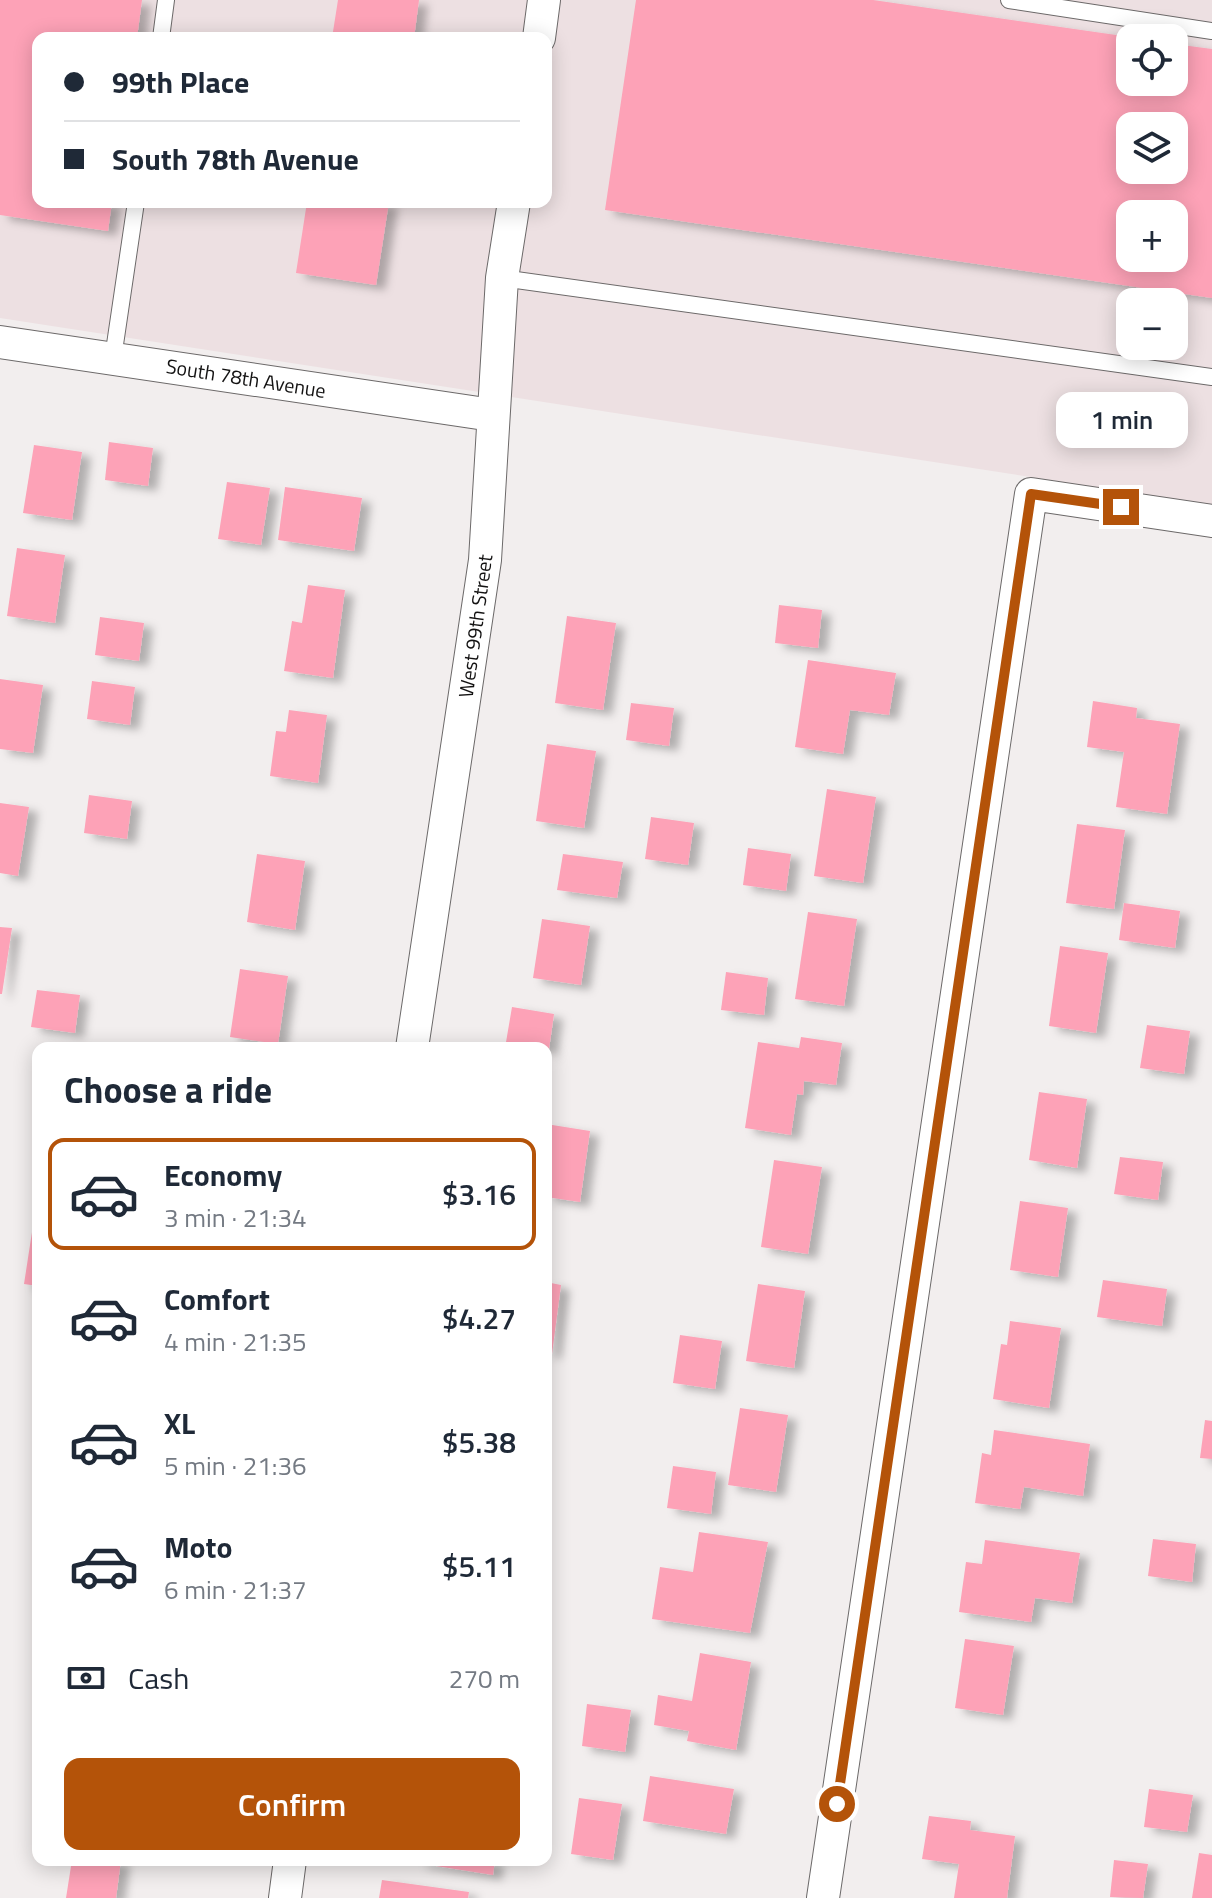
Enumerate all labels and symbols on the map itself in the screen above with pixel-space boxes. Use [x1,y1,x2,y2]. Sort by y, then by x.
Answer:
street label: South 78th Avenue [164,350,328,406]
callout: 1 min [1055,391,1187,447]
route end [1103,489,1139,525]
street label: West 99th Street [450,552,500,700]
route start [819,1786,855,1822]

